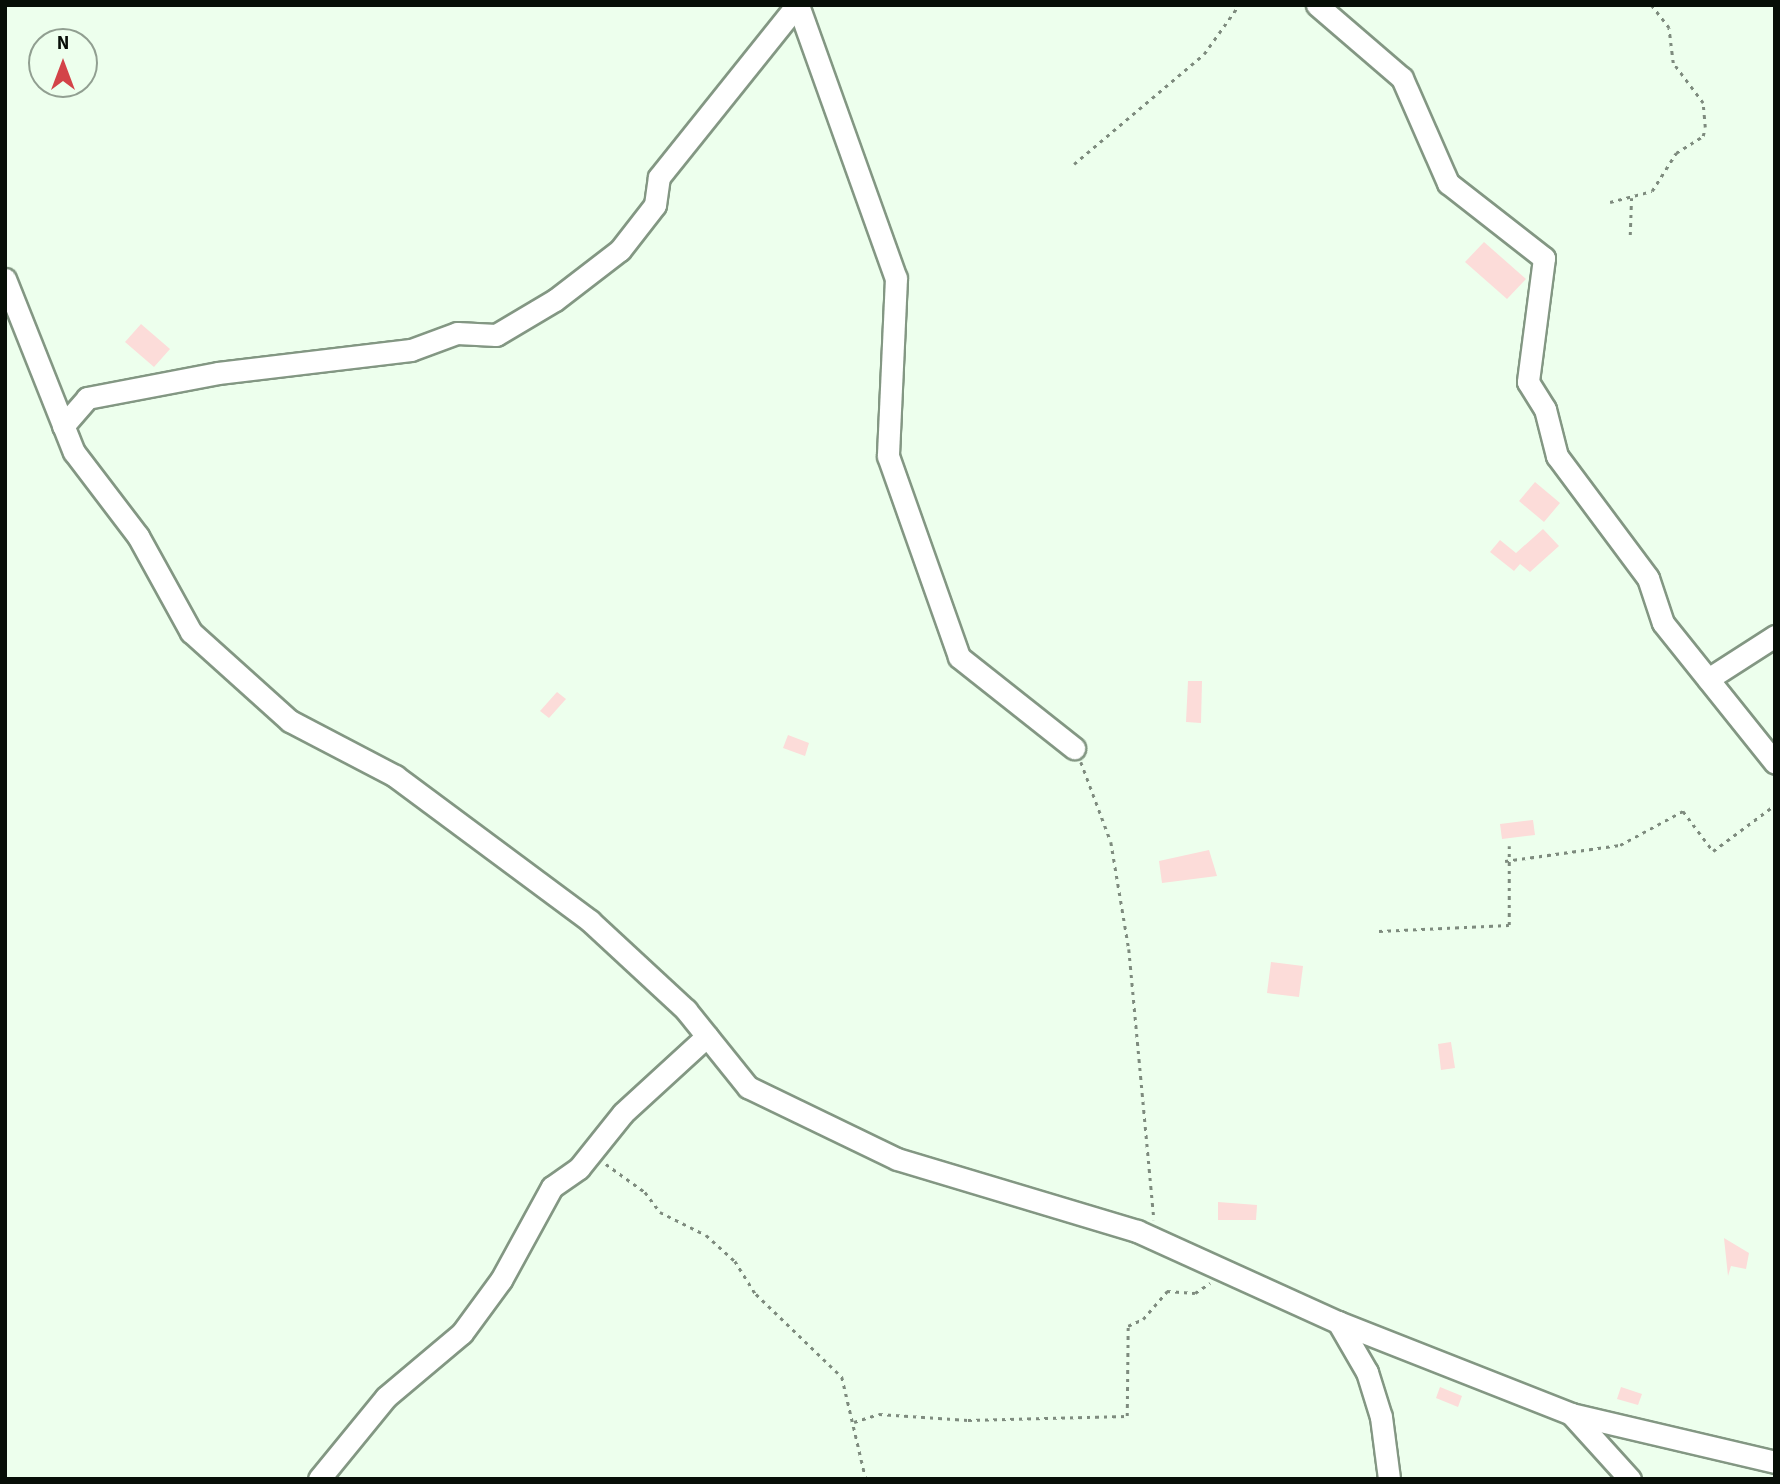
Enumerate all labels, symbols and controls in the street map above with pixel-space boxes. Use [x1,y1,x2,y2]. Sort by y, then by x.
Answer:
north arrow [28,28,98,98]
text: N [57,30,69,57]

